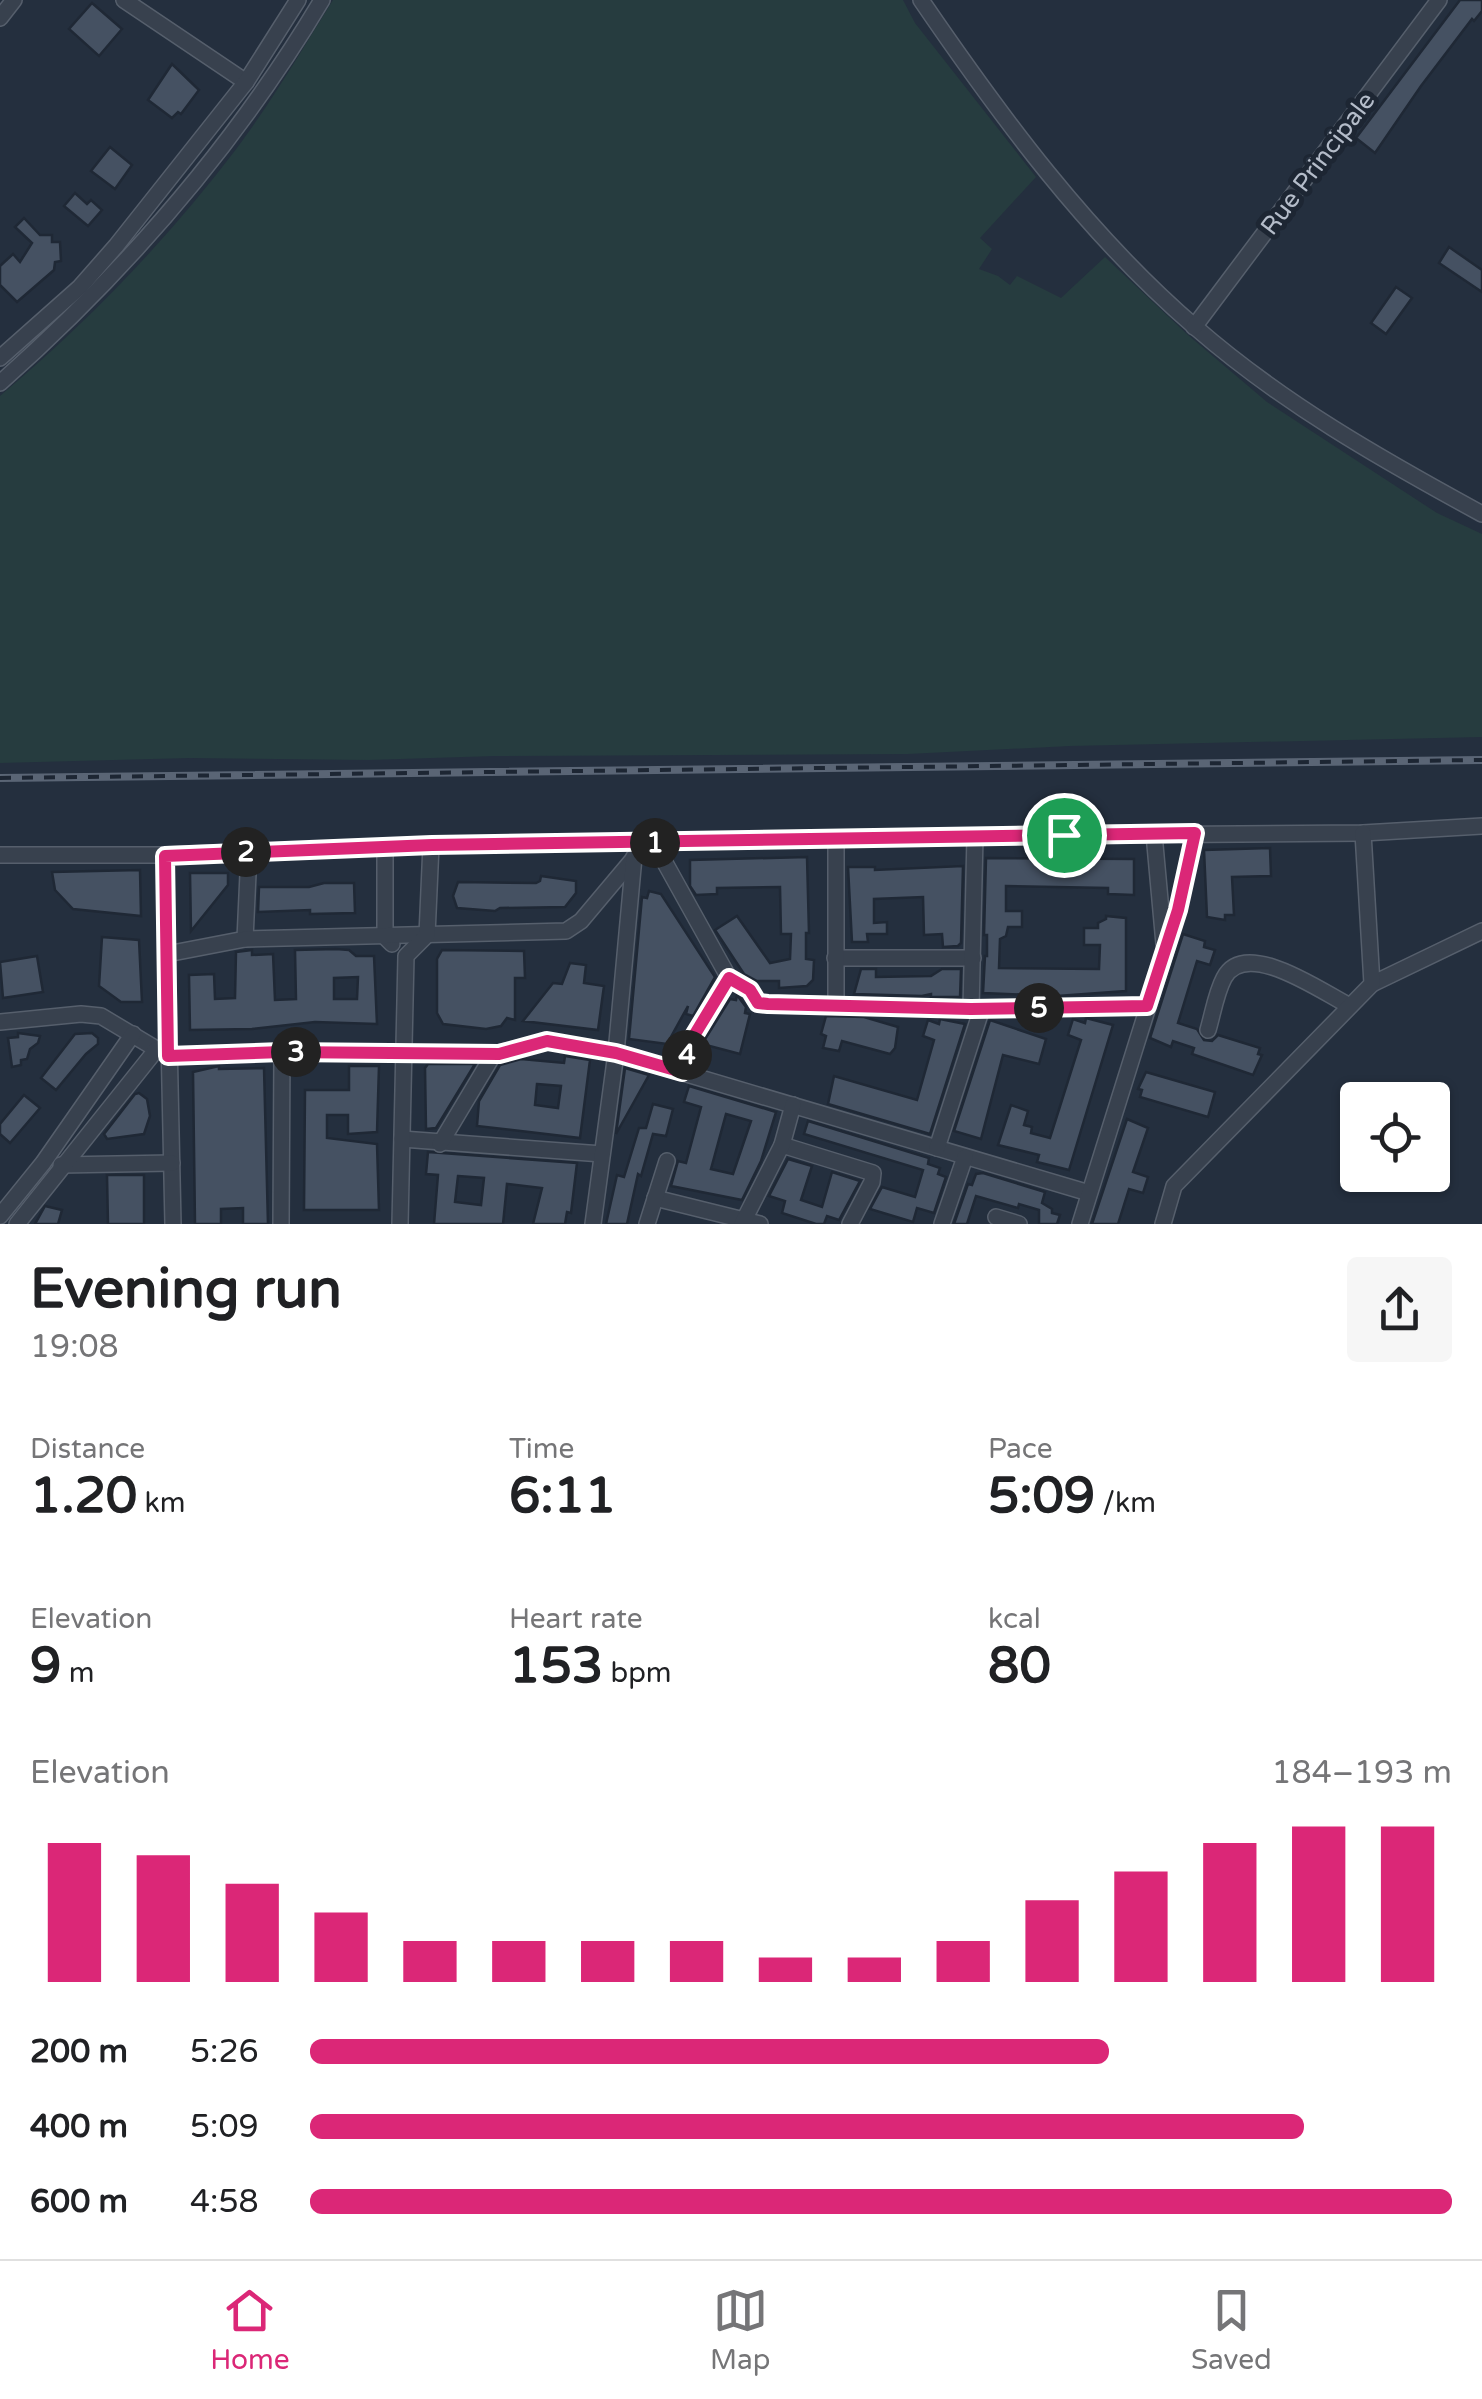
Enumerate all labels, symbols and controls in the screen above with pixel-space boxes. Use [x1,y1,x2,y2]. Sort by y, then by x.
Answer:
street label: Rue Principale [1254,86,1381,241]
pin [1022,793,1107,878]
icon: arrive [1037,808,1092,863]
pin: 1 [630,818,680,868]
text: 1 [646,826,664,860]
pin: 2 [221,827,271,877]
text: 2 [237,835,255,869]
pin: 5 [1014,983,1064,1033]
text: 5 [1030,991,1048,1025]
pin: 3 [271,1027,321,1077]
pin: 4 [662,1030,712,1080]
text: 3 [287,1035,305,1069]
text: 4 [678,1038,696,1072]
map controls [1340,1082,1450,1192]
button: locate [1340,1082,1450,1192]
text: Evening run [30,1257,342,1323]
button: share [1347,1257,1452,1362]
text: 19:08 [30,1328,119,1366]
text: Distance [30,1432,145,1466]
text: Time [509,1432,574,1466]
text: Pace [988,1432,1052,1466]
text: 1.20 [30,1466,137,1526]
text: 6:11 [509,1466,616,1526]
text: 5:09 [988,1466,1095,1526]
text: km [137,1486,185,1520]
text: /km [1095,1486,1156,1520]
text: Elevation [30,1602,152,1636]
text: Heart rate [509,1602,643,1636]
text: kcal [988,1602,1041,1636]
text: 9 [30,1636,61,1696]
text: 153 [509,1636,603,1696]
text: 80 [988,1636,1051,1696]
text: m [61,1656,94,1690]
text: bpm [603,1656,672,1690]
text: Elevation [30,1754,170,1792]
text: 184–193 m [1272,1754,1452,1792]
text: 200 m [30,2033,128,2071]
text: 5:26 [190,2033,259,2071]
text: 400 m [30,2108,128,2146]
text: 5:09 [190,2108,259,2146]
text: 600 m [30,2183,128,2221]
text: 4:58 [190,2183,259,2221]
tab: Home [210,2283,290,2377]
tab: Map [710,2283,770,2377]
tab: Saved [1191,2283,1272,2377]

